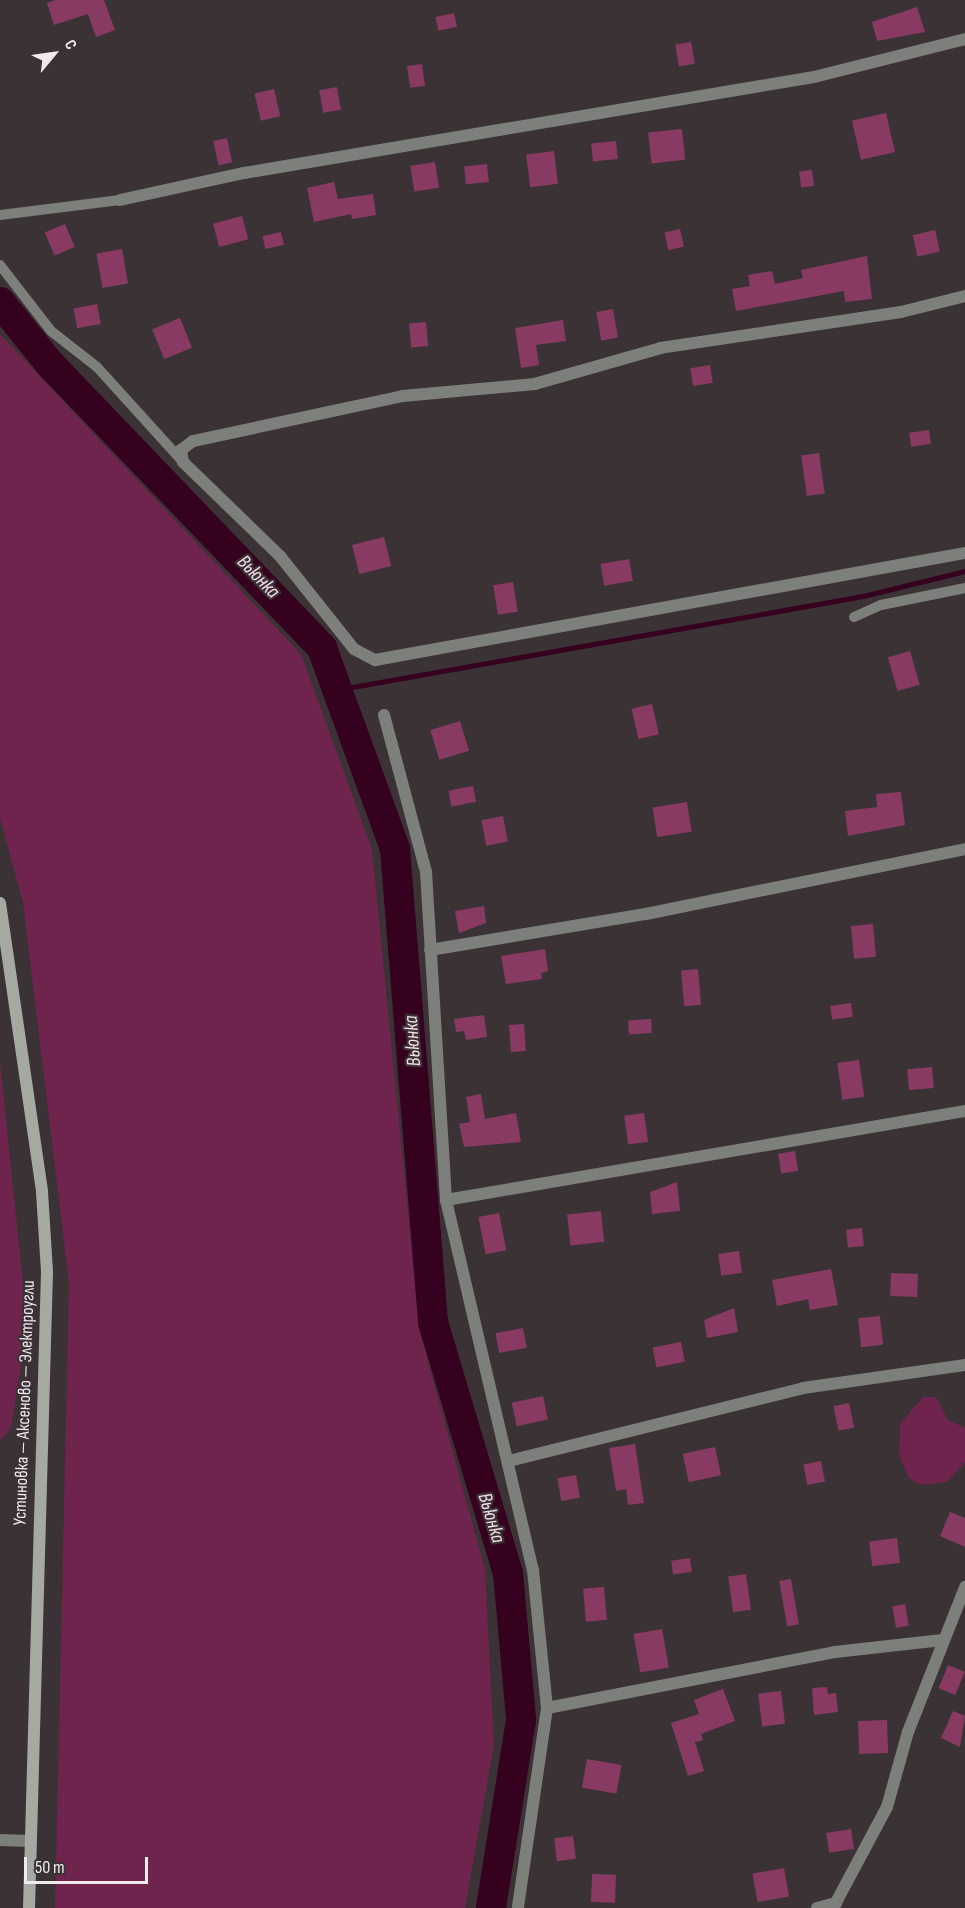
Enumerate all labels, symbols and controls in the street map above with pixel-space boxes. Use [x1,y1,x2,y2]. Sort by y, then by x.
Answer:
north arrow [24,24,84,84]
text: С [60,37,80,53]
water label: Вьюнка [232,550,284,604]
water label: Вьюнка [399,1015,427,1067]
street label: Устиновка — Аксеново — Электроугли [10,1280,40,1526]
water label: Вьюнка [472,1490,510,1546]
scale bar [27,1845,152,1883]
text: 50 m [35,1857,65,1878]

